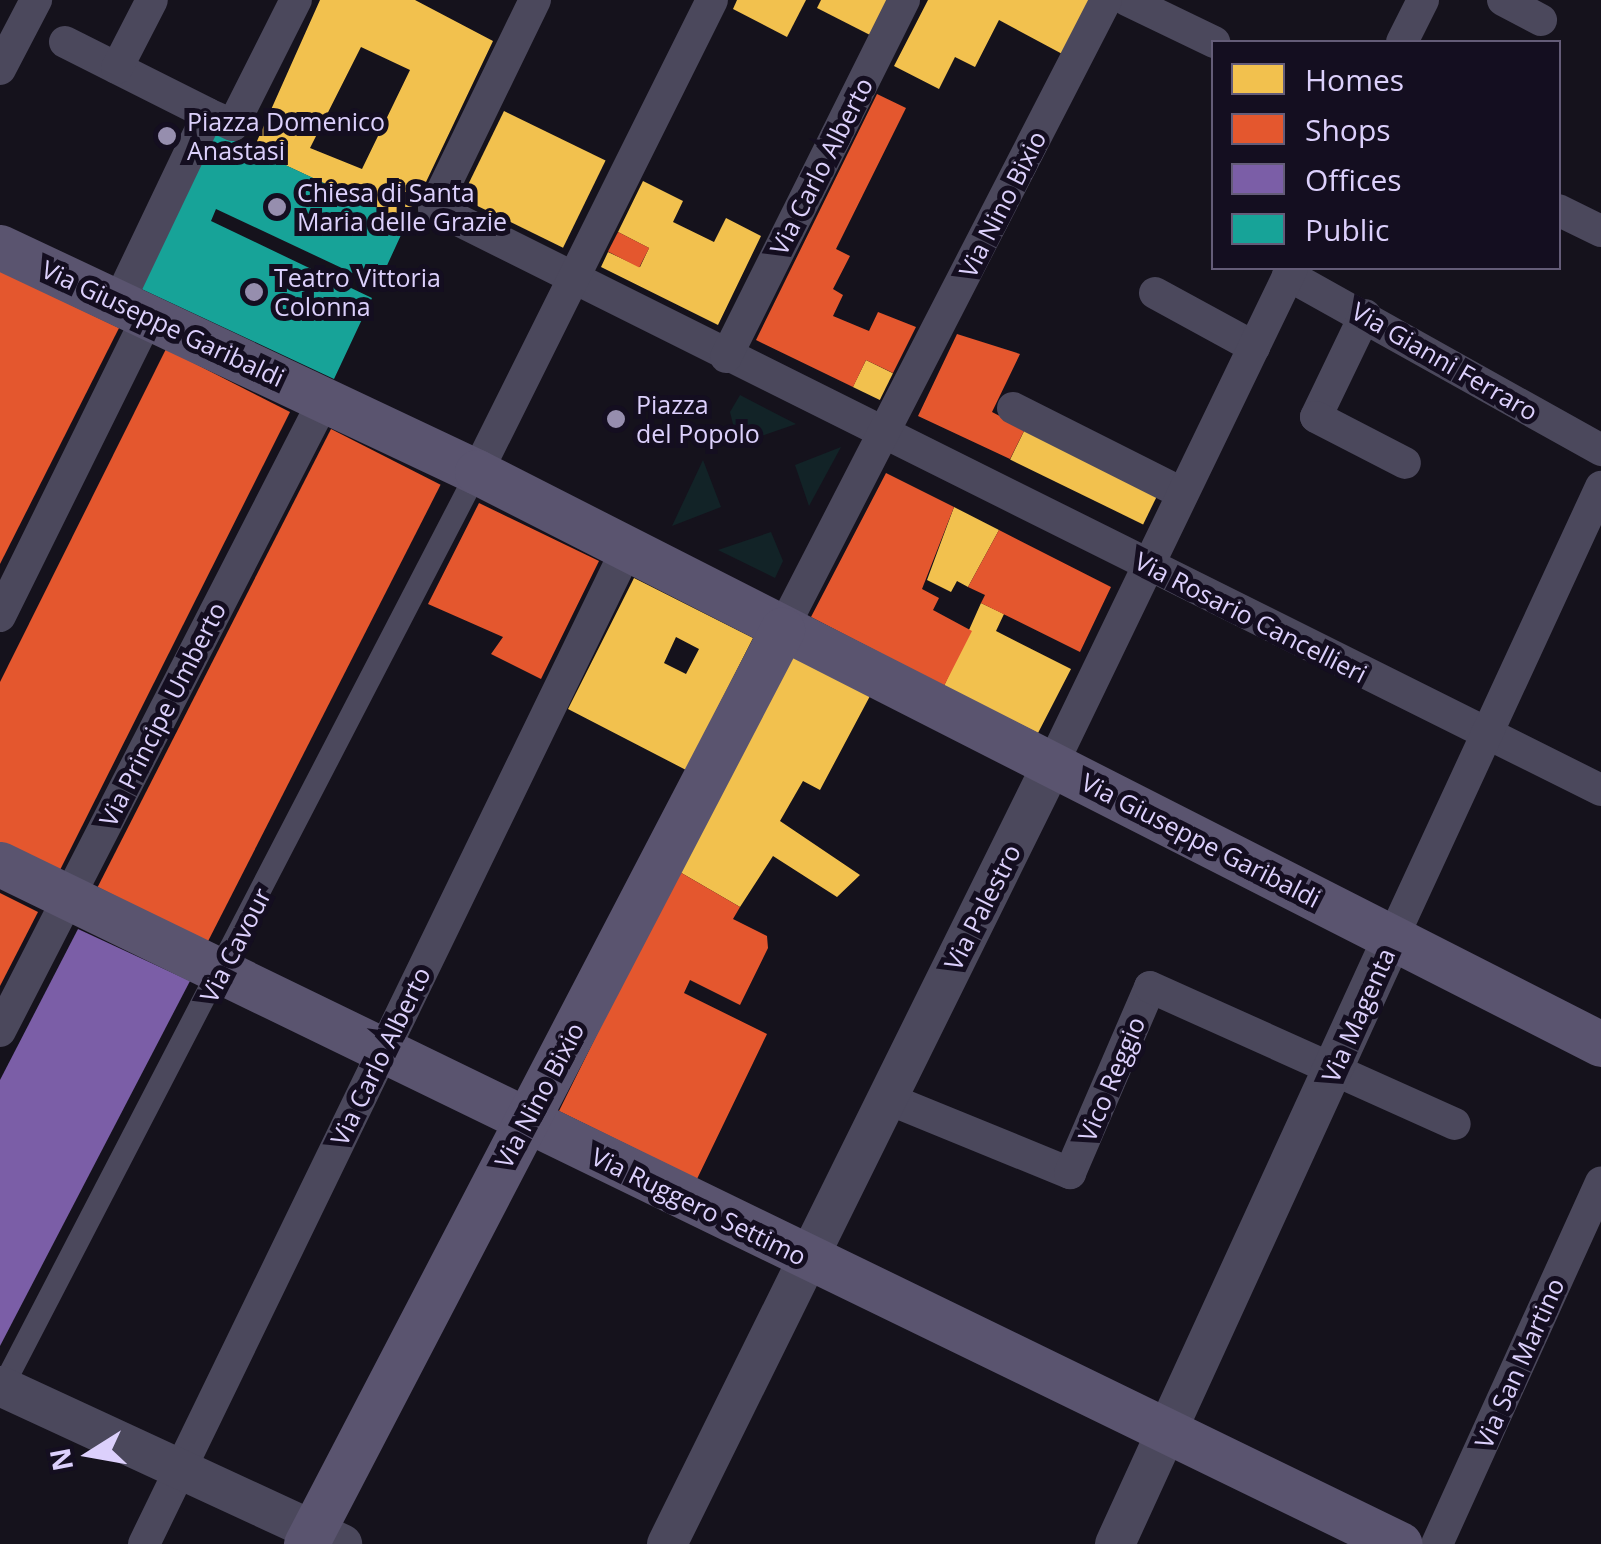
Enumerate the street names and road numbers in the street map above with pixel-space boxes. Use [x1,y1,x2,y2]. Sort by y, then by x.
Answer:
street label: Via Carlo Alberto [763,72,879,260]
street label: Via Nino Bixio [952,126,1052,282]
street label: Via Giuseppe Garibaldi [37,254,289,392]
street label: Via Gianni Ferraro [1347,296,1543,426]
street label: Via Rosario Cancellieri [1130,545,1372,689]
street label: Via Principe Umberto [92,597,232,831]
street label: Via Giuseppe Garibaldi [1076,767,1326,913]
street label: Via Palestro [938,839,1026,975]
street label: Via Cavour [193,883,277,1007]
street label: Via Magenta [1315,943,1401,1087]
street label: Via Carlo Alberto [324,962,436,1150]
street label: Vico Reggio [1071,1012,1151,1146]
street label: Via Nino Bixio [488,1017,590,1173]
street label: Via Ruggero Settimo [587,1141,811,1271]
street label: Via San Martino [1468,1273,1570,1453]

